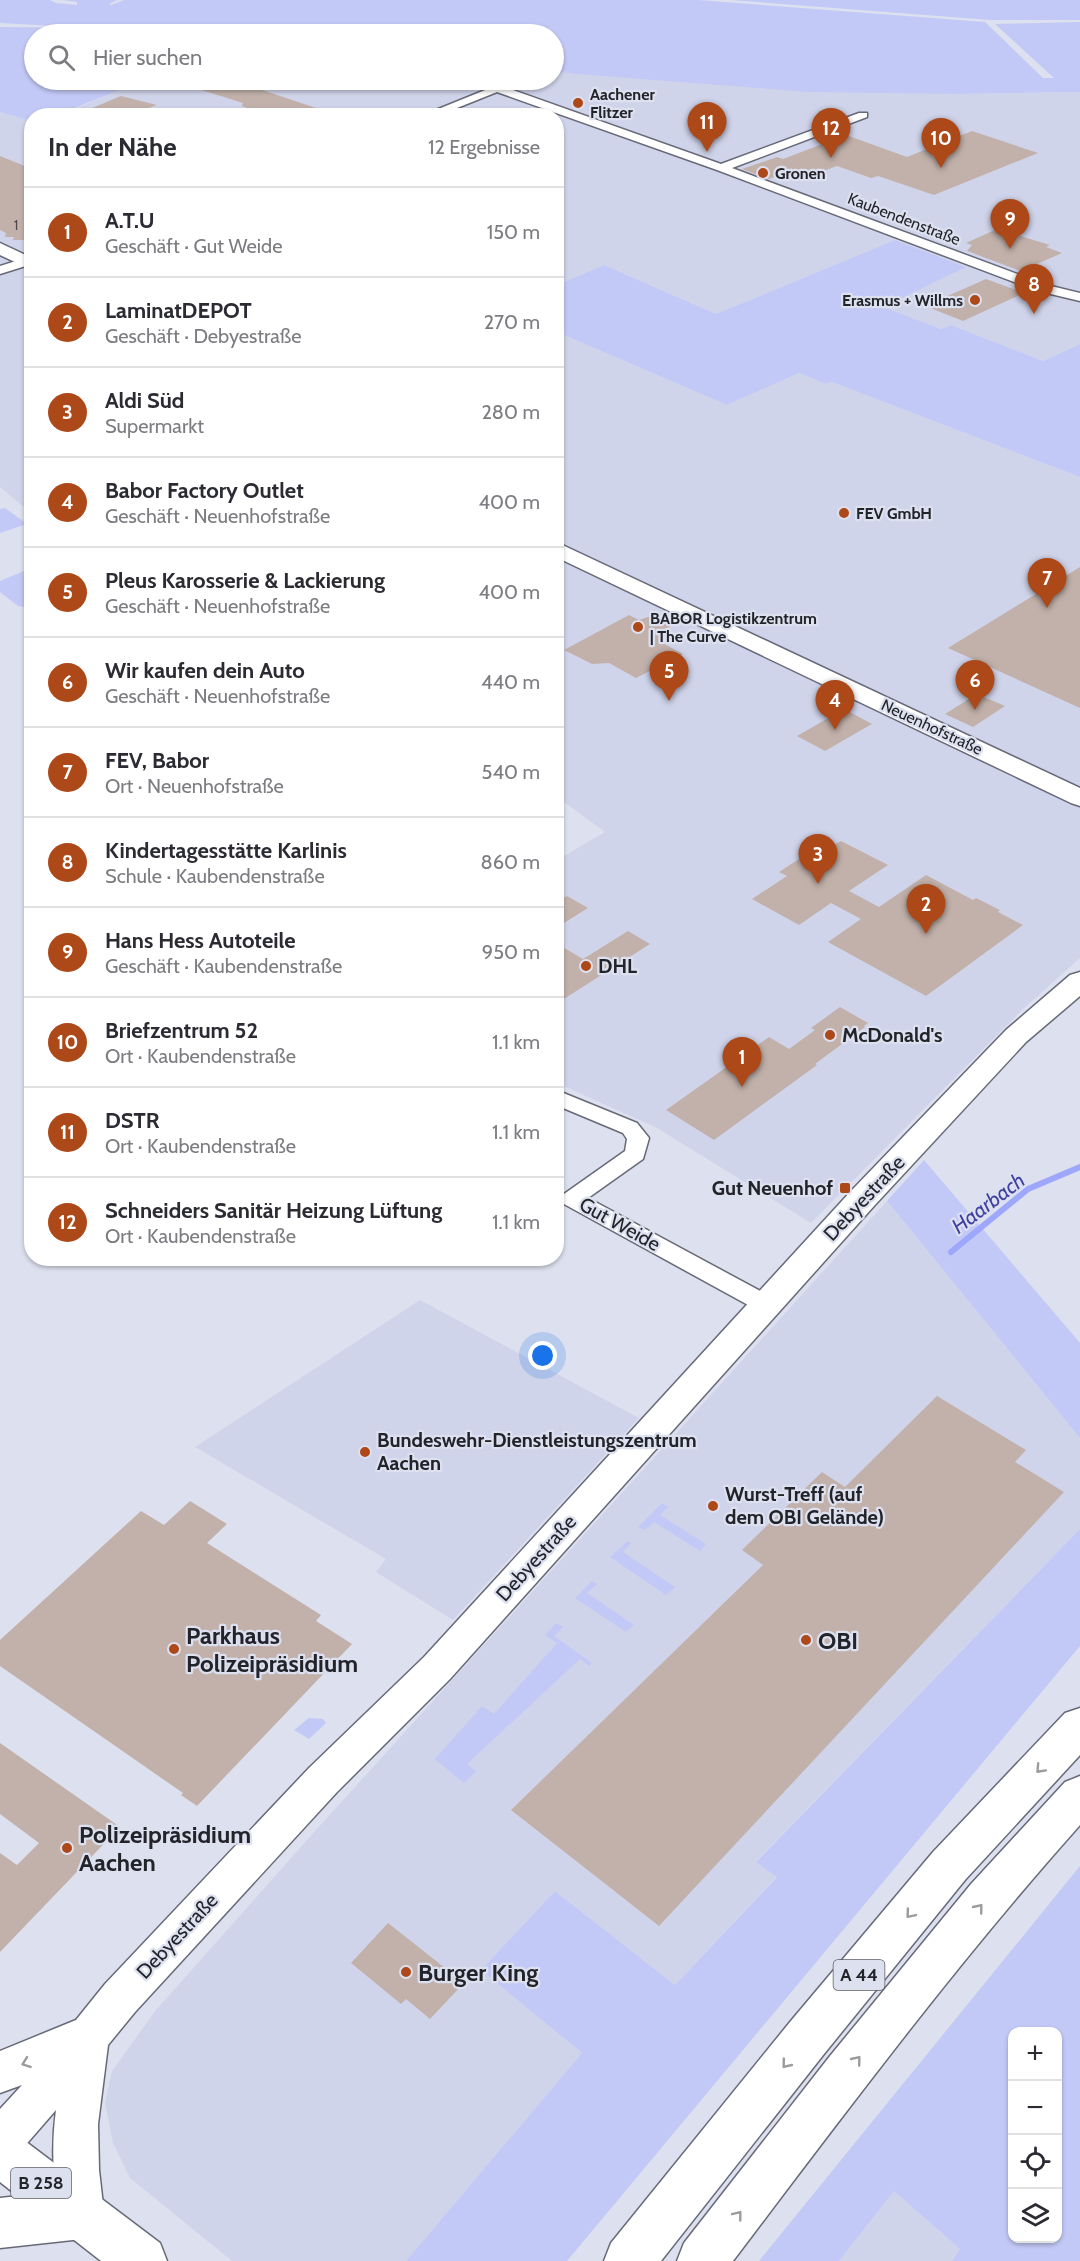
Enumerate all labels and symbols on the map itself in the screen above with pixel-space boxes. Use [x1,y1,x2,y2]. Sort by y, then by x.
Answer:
place label: Aachener Flitzer [590,85,655,122]
marker: Aachener Flitzer [571,96,585,110]
pin: 11 [688,102,726,152]
pin: 12 [812,108,850,158]
pin: 10 [922,118,960,168]
place label: Gronen [775,164,826,183]
marker: Gronen [756,166,770,180]
street label: Kaubendenstraße [845,189,963,249]
pin: 9 [990,200,1030,249]
house number: 1 [14,216,18,234]
pin: 8 [1014,264,1054,314]
place label: Erasmus + Willms [842,291,963,310]
marker: Erasmus + Willms [968,293,982,307]
place label: FEV GmbH [856,504,932,523]
marker: FEV GmbH [837,506,851,520]
pin: 7 [1028,558,1066,608]
place label: BABOR Logistikzentrum | The Curve [650,609,817,646]
marker: BABOR Logistikzentrum | The Curve [631,620,645,634]
pin: 5 [650,652,688,701]
pin: 6 [956,660,994,710]
pin: 4 [816,680,854,730]
street label: Neuenhofstraße [878,695,986,759]
pin: 3 [798,834,838,884]
pin: 2 [906,884,946,934]
place label: DHL [598,954,637,978]
marker: DHL [579,959,593,973]
place label: McDonald's [842,1023,943,1047]
marker: McDonald's [823,1028,837,1042]
pin: 1 [722,1038,762,1087]
street label: Debyestraße [818,1150,910,1246]
water label: Haarbach [947,1167,1029,1239]
place label: Gut Neuenhof [712,1176,833,1200]
marker: Gut Neuenhof [838,1181,852,1195]
street label: Gut Weide [575,1192,665,1256]
your location [528,1341,557,1370]
place label: Bundeswehr-Dienstleistungszentrum Aachen [377,1428,697,1475]
marker: Bundeswehr-Dienstleistungszentrum Aachen [358,1445,372,1459]
place label: Wurst-Treff (auf dem OBI Gelände) [725,1482,884,1529]
marker: Wurst-Treff (auf dem OBI Gelände) [706,1499,720,1513]
street label: Debyestraße [491,1510,581,1606]
place label: Parkhaus Polizeipräsidium [186,1621,358,1678]
place label: OBI [818,1626,858,1655]
marker: OBI [799,1633,813,1647]
marker: Parkhaus Polizeipräsidium [167,1642,181,1656]
one-way arrow [1036,1762,1047,1772]
place label: Polizeipräsidium Aachen [79,1820,251,1877]
marker: Polizeipräsidium Aachen [60,1841,74,1855]
street label: Debyestraße [131,1888,223,1984]
one-way arrow [971,1904,982,1915]
one-way arrow [906,1907,917,1918]
place label: Burger King [418,1958,538,1987]
road number: A 44 [834,1960,884,1990]
marker: Burger King [399,1965,413,1979]
one-way arrow [21,2055,31,2068]
one-way arrow [849,2056,860,2067]
one-way arrow [782,2057,793,2068]
road number: B 258 [11,2168,71,2198]
one-way arrow [730,2210,741,2221]

